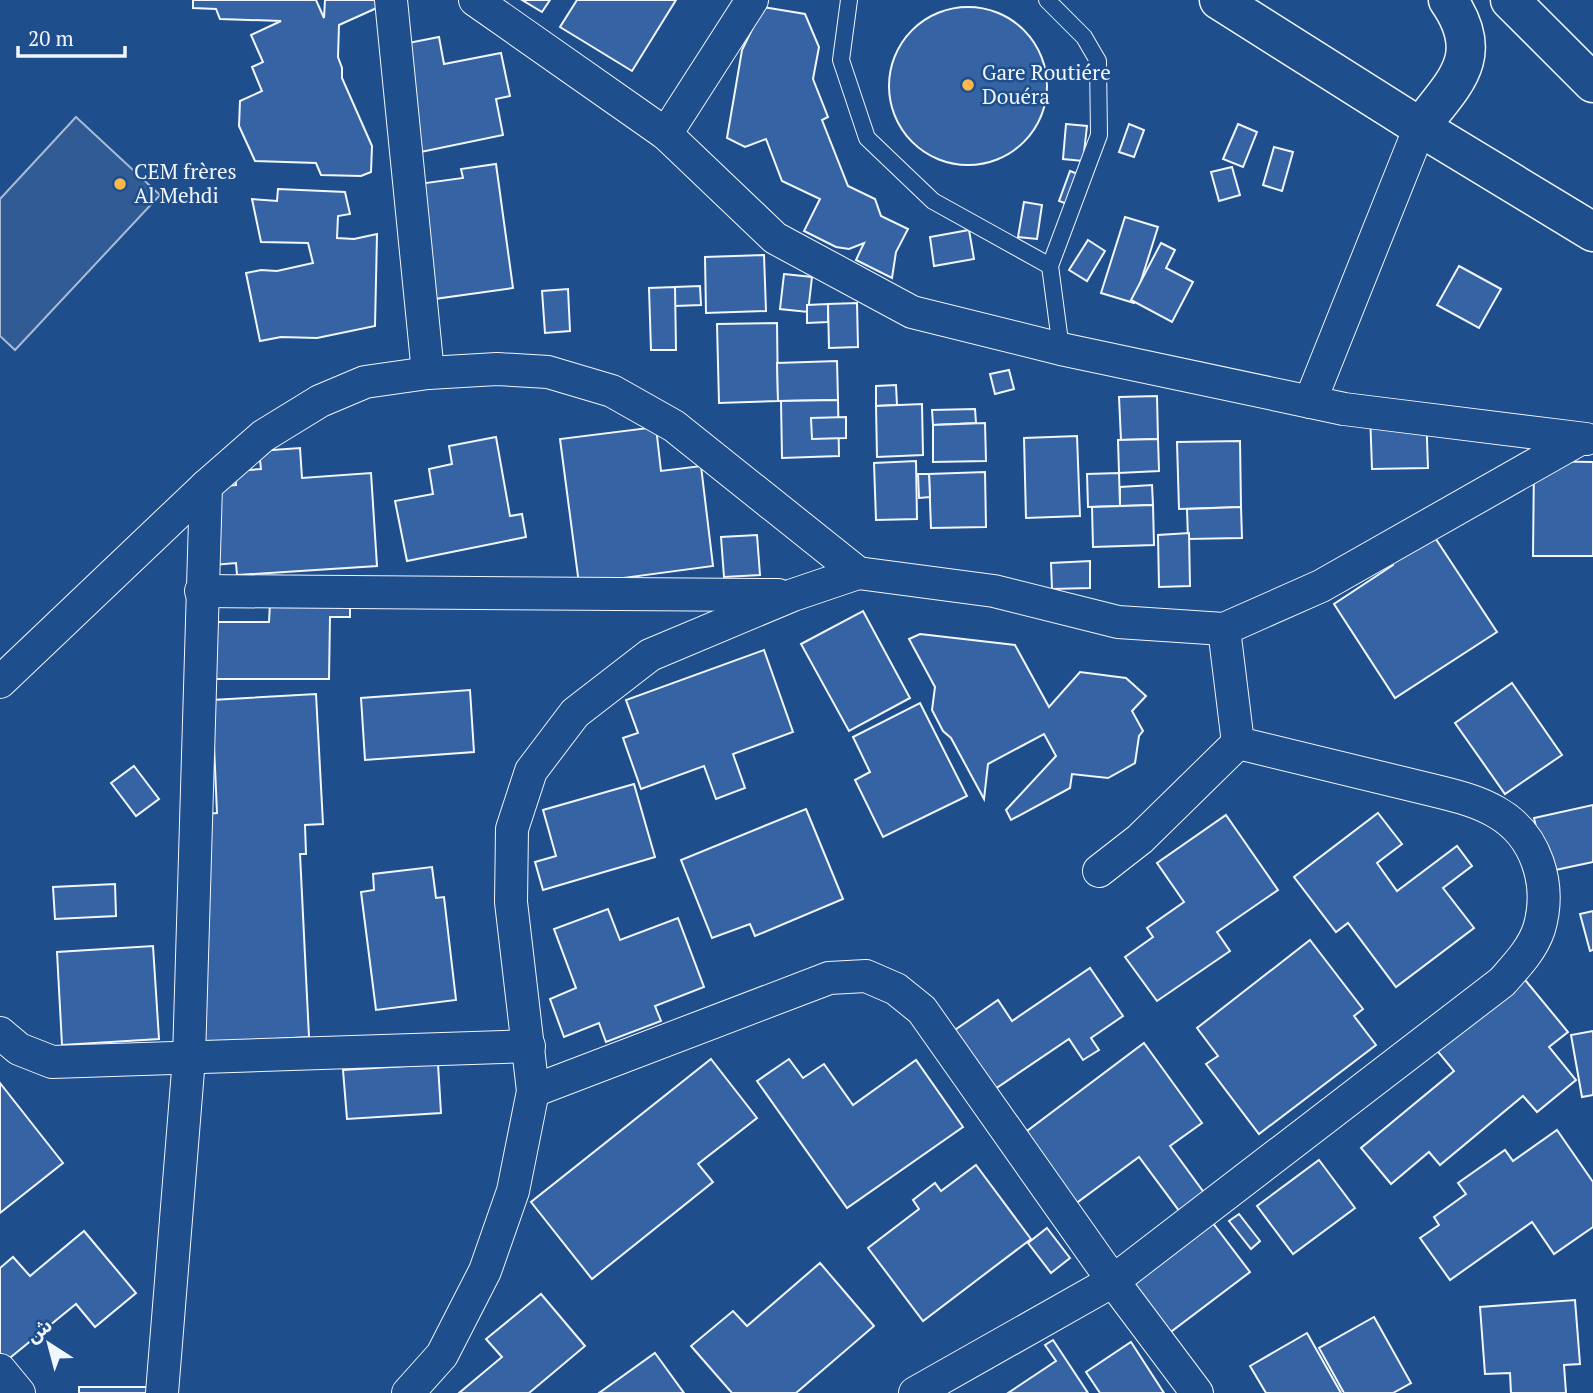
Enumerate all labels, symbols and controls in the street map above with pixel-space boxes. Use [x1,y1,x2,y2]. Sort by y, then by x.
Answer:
scale bar [18,14,124,58]
text: 20 m [28,24,74,52]
place label: Gare Routiére Douéra [982,58,1111,110]
marker: Gare Routiére Douéra [960,77,976,93]
place label: CEM frères Al Mehdi [134,157,237,209]
marker: CEM frères Al Mehdi [112,176,128,192]
north arrow [14,1309,84,1379]
text: ش [21,1312,57,1348]

